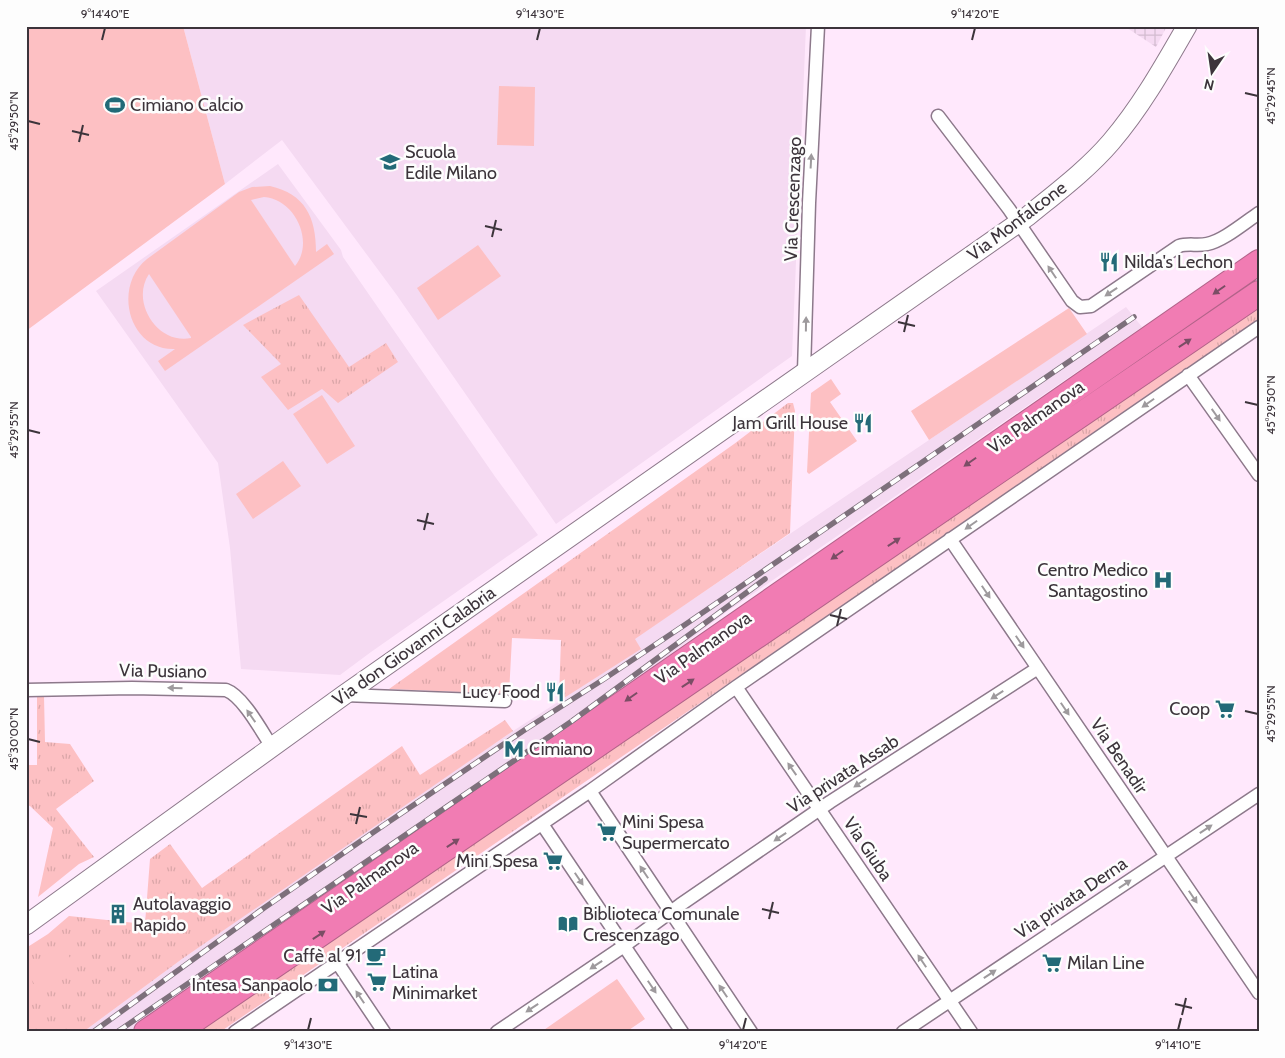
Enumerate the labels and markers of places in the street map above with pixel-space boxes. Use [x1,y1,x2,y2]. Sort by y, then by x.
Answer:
sports icon: Cimiano Calcio [104,94,126,116]
place label: Cimiano Calcio [130,94,244,116]
place label: Scuola Edile Milano [405,141,497,184]
school or university icon: Scuola Edile Milano [379,151,401,173]
restaurant icon: Nilda's Lechon [1098,251,1120,273]
place label: Nilda's Lechon [1124,251,1233,273]
place label: Jam Grill House [732,412,848,434]
restaurant icon: Jam Grill House [852,412,874,434]
place label: Centro Medico Santagostino [1037,559,1148,602]
hospital icon: Centro Medico Santagostino [1152,569,1174,591]
place label: Lucy Food [462,681,540,703]
restaurant icon: Lucy Food [544,681,566,703]
place label: Coop [1169,698,1210,720]
supermarket icon: Coop [1214,698,1236,720]
metro station icon: Cimiano [503,738,525,760]
place label: Cimiano [529,738,593,760]
place label: Mini Spesa Supermercato [622,811,730,854]
supermarket icon: Mini Spesa Supermercato [596,821,618,843]
place label: Mini Spesa [456,850,538,872]
supermarket icon: Mini Spesa [542,850,564,872]
place label: Autolavaggio Rapido [133,893,231,936]
building icon: Autolavaggio Rapido [107,903,129,925]
place label: Biblioteca Comunale Crescenzago [583,903,739,946]
library icon: Biblioteca Comunale Crescenzago [557,913,579,935]
place label: Caffè al 91 [283,945,361,967]
cafe icon: Caffè al 91 [365,945,387,967]
supermarket icon: Milan Line [1041,952,1063,974]
place label: Milan Line [1067,952,1144,974]
place label: Latina Minimarket [392,961,477,1004]
supermarket icon: Latina Minimarket [366,971,388,993]
place label: Intesa Sanpaolo [191,974,313,996]
bank icon: Intesa Sanpaolo [317,974,339,996]

